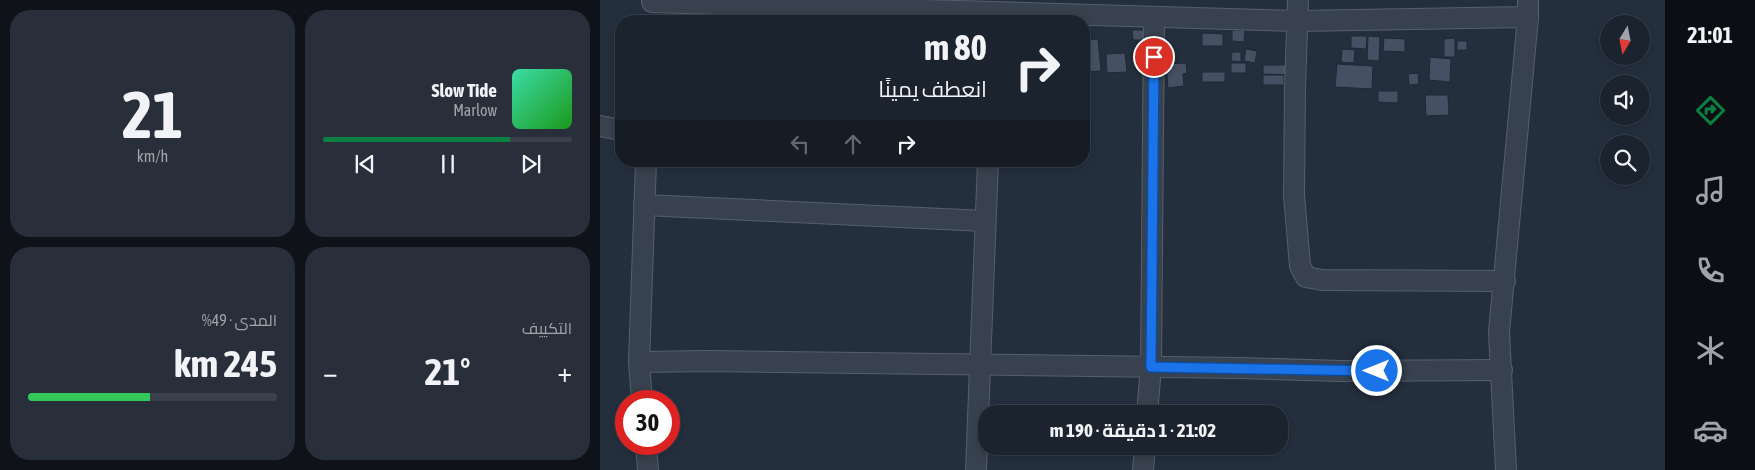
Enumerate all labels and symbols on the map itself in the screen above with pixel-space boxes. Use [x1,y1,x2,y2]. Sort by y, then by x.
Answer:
north arrow [1600,15,1650,65]
pin [1133,36,1175,78]
position arrow [1350,344,1402,396]
speed limit sign: 30 [615,390,680,455]

